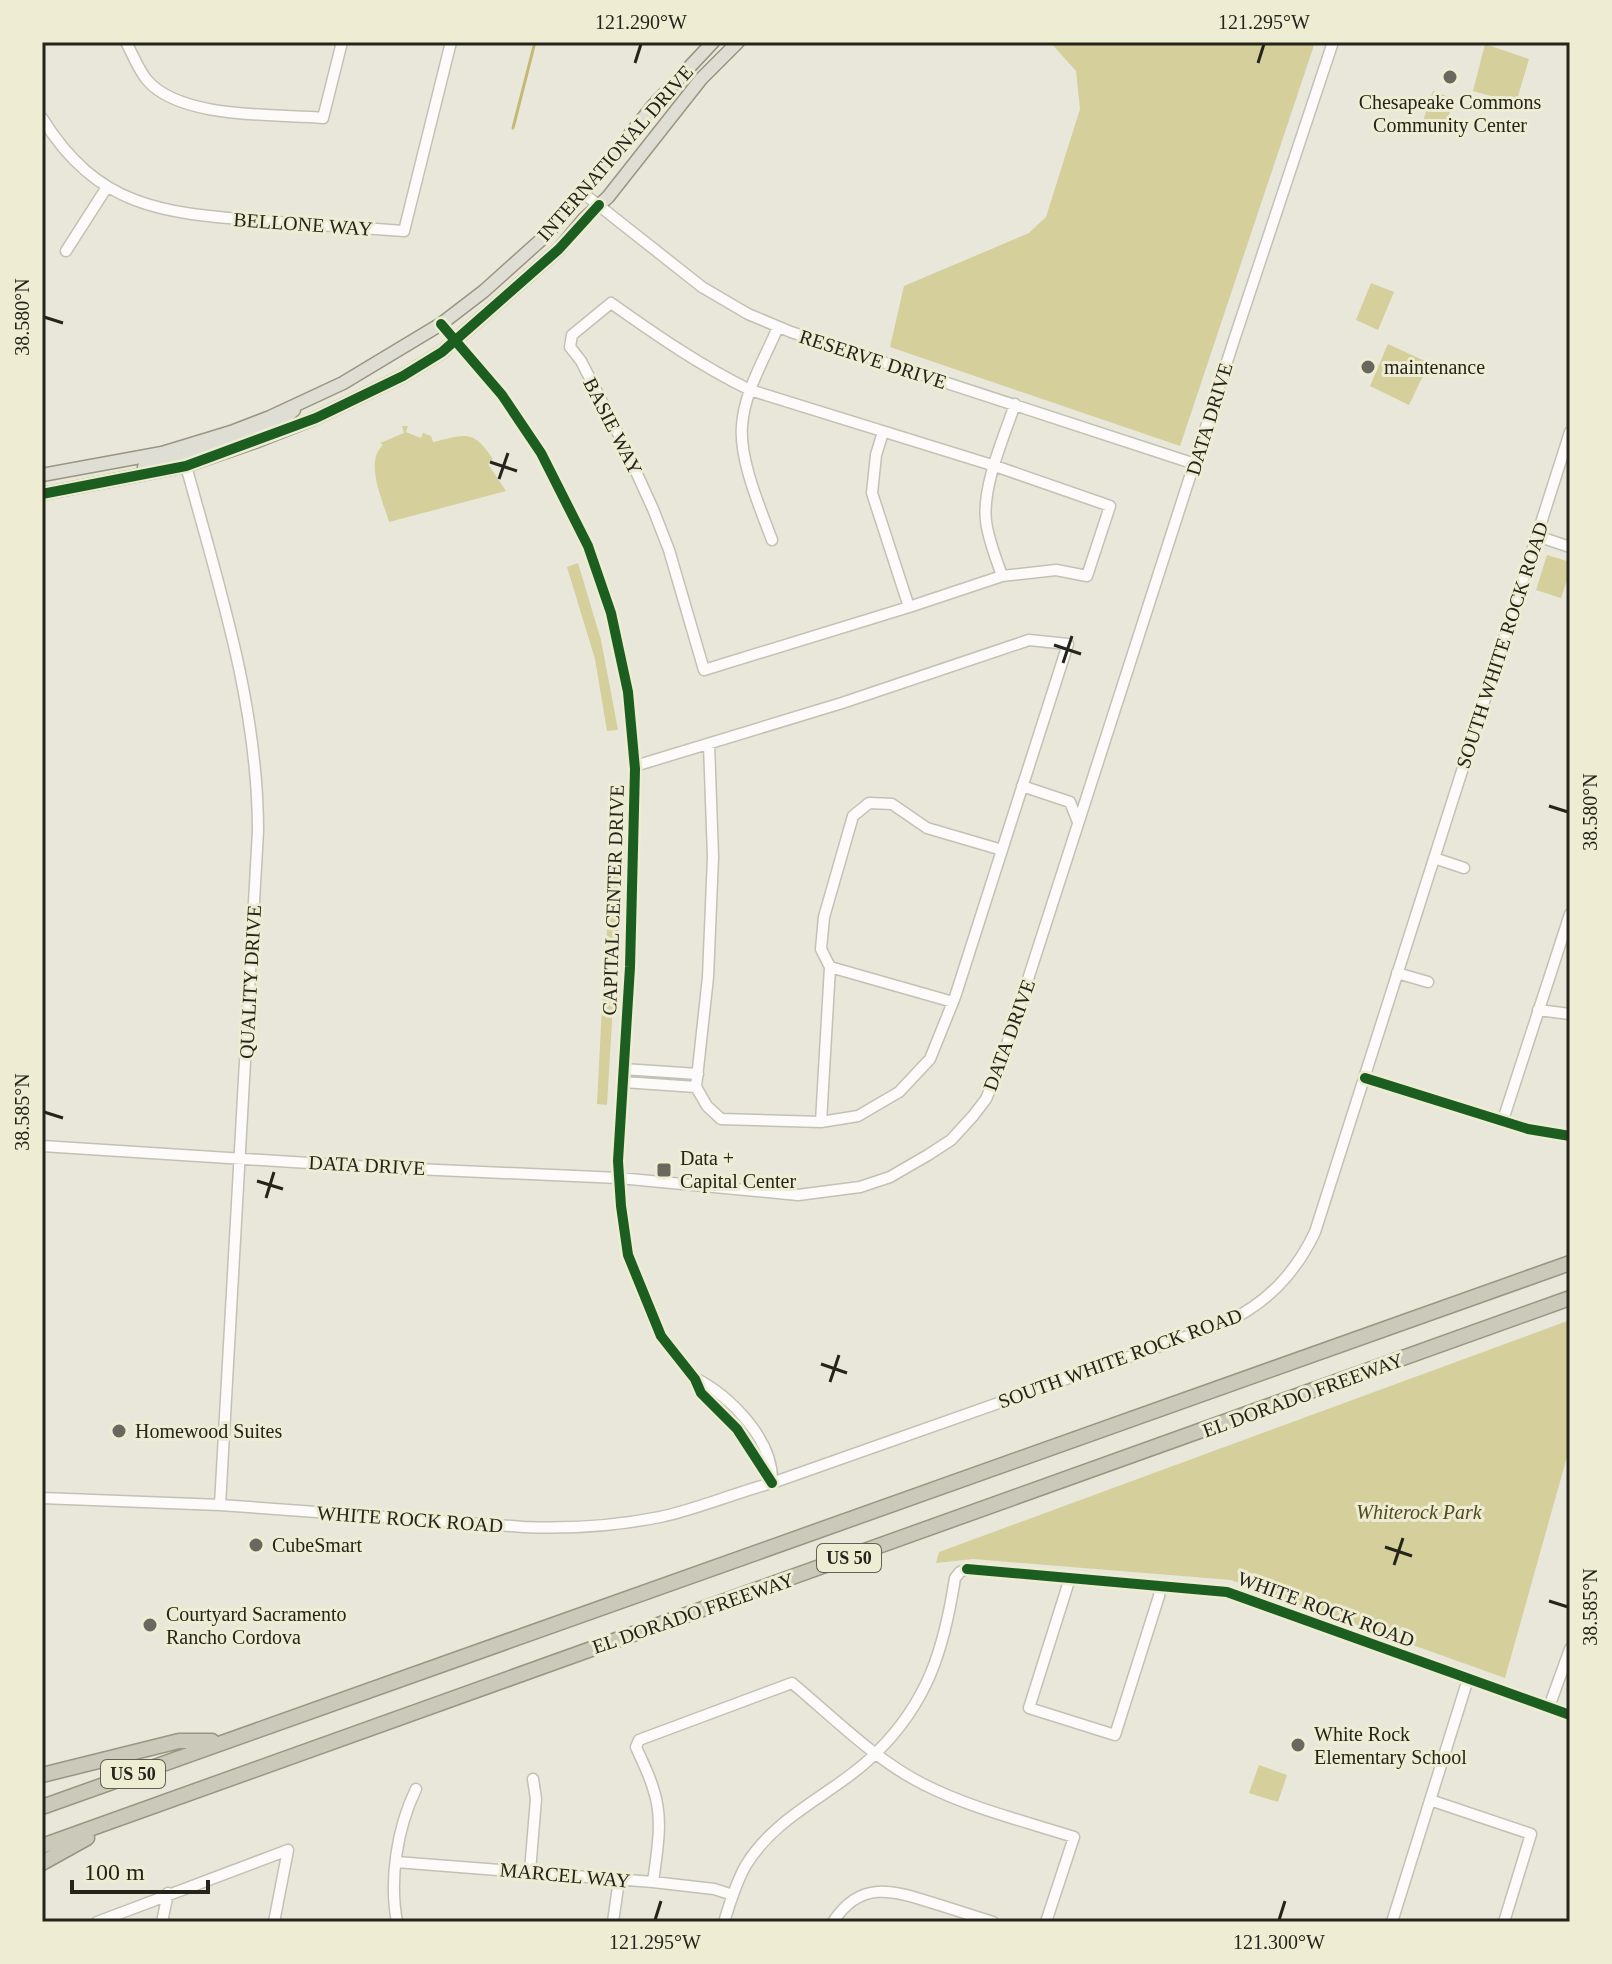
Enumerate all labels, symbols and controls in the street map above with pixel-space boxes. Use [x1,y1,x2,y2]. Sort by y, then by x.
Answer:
text: 121.290°W [595,11,687,33]
text: 121.295°W [1218,11,1310,33]
street label: INTERNATIONAL DRIVE [533,61,697,245]
marker: Chesapeake Commons Community Center [1441,68,1459,86]
place label: Chesapeake Commons Community Center [1359,91,1542,137]
street label: BELLONE WAY [233,208,373,240]
text: 38.580°N [11,278,33,356]
street label: RESERVE DRIVE [797,325,949,393]
place label: maintenance [1384,356,1485,378]
marker: maintenance [1359,358,1377,376]
street label: DATA DRIVE [1181,360,1237,478]
street label: BASIE WAY [579,374,647,478]
street label: SOUTH WHITE ROCK ROAD [1452,519,1552,771]
text: 38.580°N [1579,773,1601,851]
street label: CAPITAL CENTER DRIVE [598,784,628,1016]
street label: QUALITY DRIVE [235,904,265,1060]
street label: DATA DRIVE [979,976,1039,1094]
text: 38.585°N [11,1073,33,1151]
place label: Data + Capital Center [680,1147,796,1193]
street label: DATA DRIVE [308,1151,426,1179]
marker: Data + Capital Center [655,1161,673,1179]
street label: SOUTH WHITE ROCK ROAD [995,1304,1245,1412]
street label: EL DORADO FREEWAY [1200,1348,1406,1442]
place label: Homewood Suites [135,1420,282,1442]
marker: Homewood Suites [110,1422,128,1440]
park label: Whiterock Park [1356,1501,1483,1523]
street label: WHITE ROCK ROAD [316,1502,504,1536]
place label: CubeSmart [272,1534,362,1556]
marker: CubeSmart [247,1536,265,1554]
road number: US 50 [817,1544,881,1572]
street label: WHITE ROCK ROAD [1235,1567,1417,1651]
street label: EL DORADO FREEWAY [589,1568,797,1658]
text: 38.585°N [1579,1568,1601,1646]
place label: Courtyard Sacramento Rancho Cordova [166,1603,347,1648]
marker: Courtyard Sacramento Rancho Cordova [141,1616,159,1634]
place label: White Rock Elementary School [1314,1723,1467,1769]
marker: White Rock Elementary School [1289,1736,1307,1754]
road number: US 50 [101,1760,165,1788]
scale bar [72,1844,208,1894]
street label: MARCEL WAY [499,1858,631,1892]
text: 100 m [84,1859,145,1885]
text: 121.295°W [609,1931,701,1953]
text: 121.300°W [1233,1931,1325,1953]

